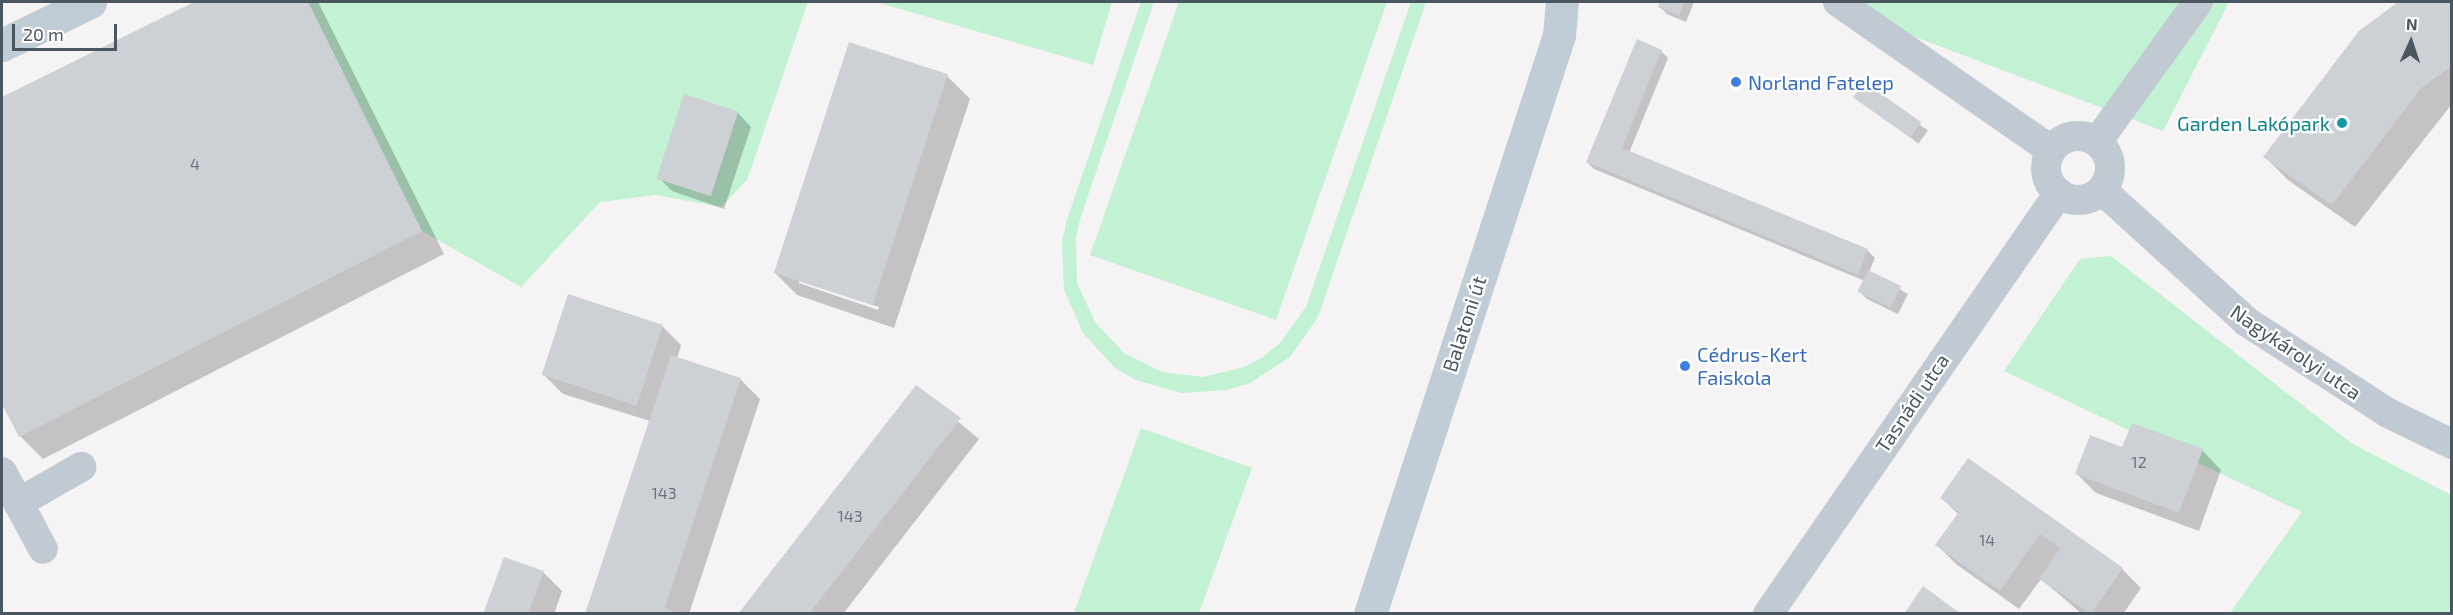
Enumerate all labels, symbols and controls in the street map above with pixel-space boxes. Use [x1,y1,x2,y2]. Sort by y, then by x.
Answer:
scale bar [15,12,120,50]
north arrow [2381,12,2441,72]
text: N [2406,14,2418,33]
text: 20 m [23,23,64,45]
place label: Norland Fatelep [1748,70,1894,94]
marker: Norland Fatelep [1729,75,1743,89]
place label: Garden Lakópark [2177,111,2330,135]
marker: Garden Lakópark [2335,116,2349,130]
house number: 4 [190,154,200,174]
street label: Balatoni út [1437,273,1491,375]
street label: Nagykárolyi utca [2226,299,2366,405]
place label: Cédrus-Kert Faiskola [1697,342,1807,389]
street label: Tasnádi utca [1870,349,1954,457]
marker: Cédrus-Kert Faiskola [1678,359,1692,373]
house number: 12 [2131,452,2147,472]
house number: 143 [651,483,677,503]
house number: 143 [837,506,863,526]
house number: 14 [1979,530,1995,550]

